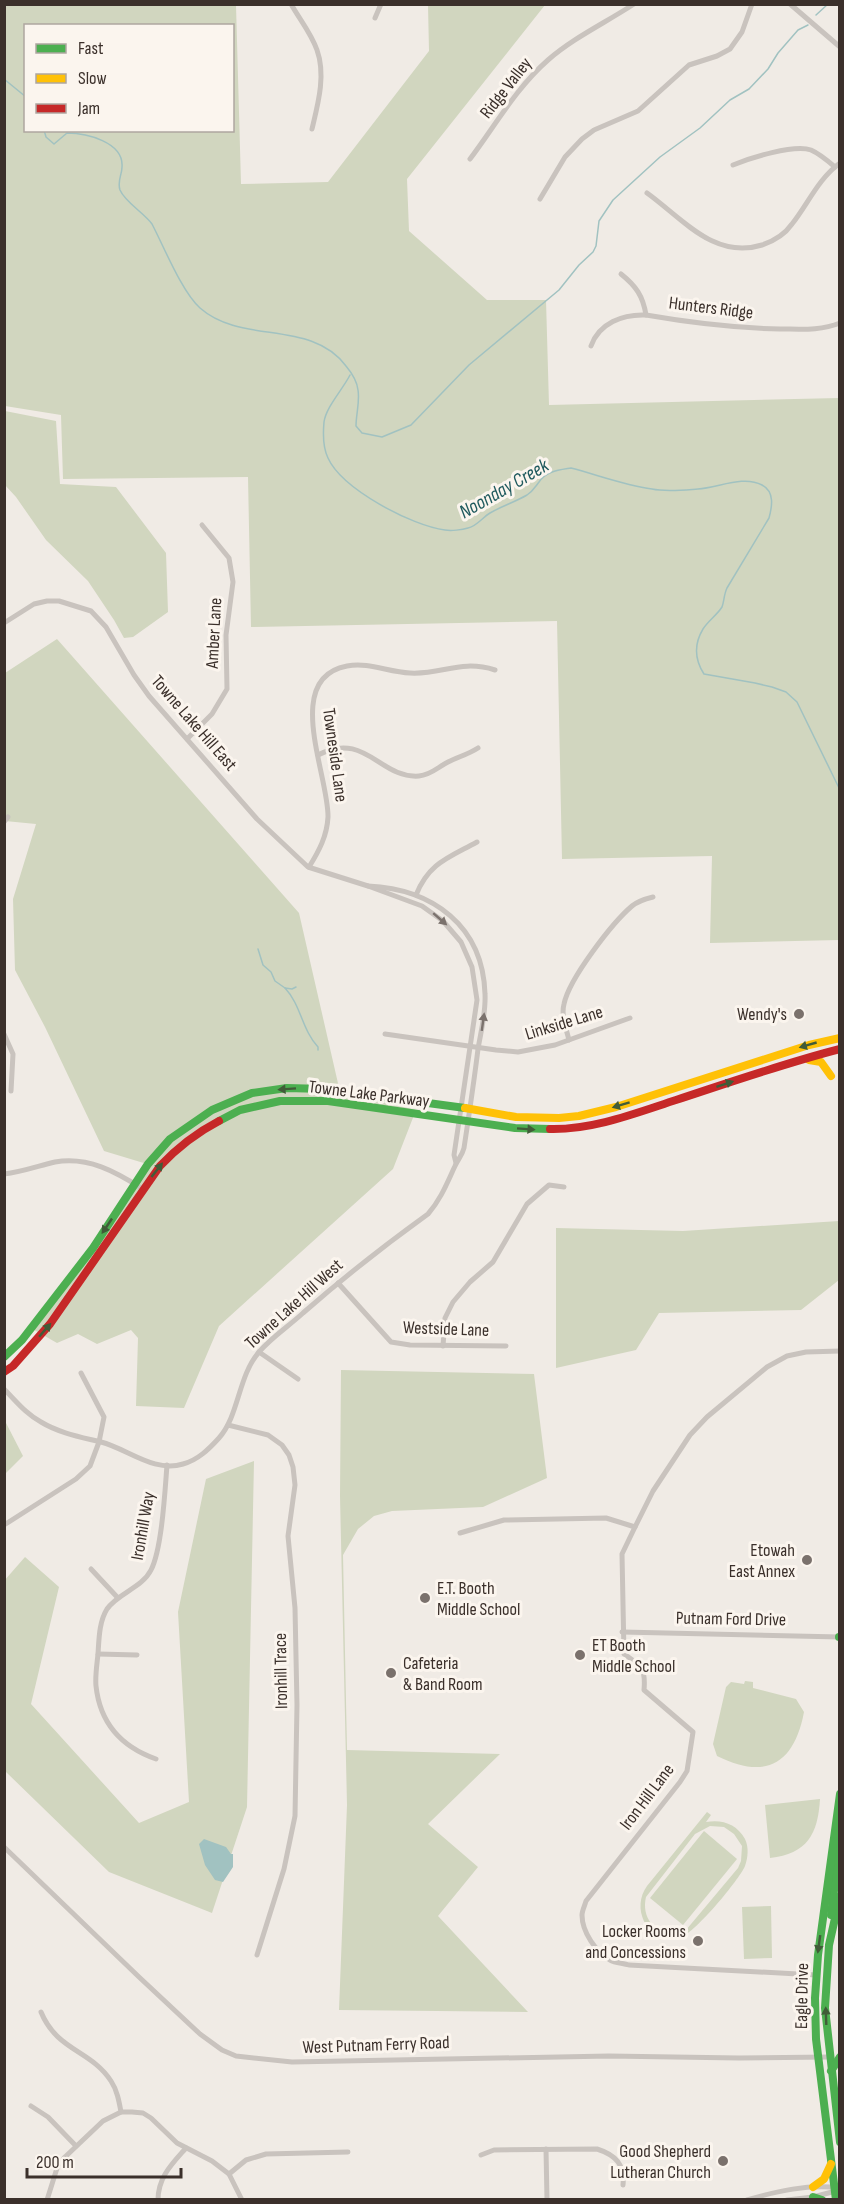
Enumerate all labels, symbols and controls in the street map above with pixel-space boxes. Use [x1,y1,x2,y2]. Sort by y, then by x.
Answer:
legend [24,24,234,132]
text: Fast [78,38,104,59]
street label: Ridge Valley [476,53,536,123]
text: Slow [78,68,107,89]
text: Jam [77,98,100,119]
street label: Hunters Ridge [668,292,754,324]
water label: Noonday Creek [455,453,554,524]
street label: Amber Lane [202,597,226,670]
street label: Towne Lake Hill East [147,671,242,775]
street label: Towneside Lane [318,707,352,803]
one-way arrow [432,912,447,925]
street label: Linkside Lane [523,1001,605,1045]
place label: Wendy's [737,1004,787,1025]
marker: Wendy's [792,1007,806,1021]
one-way arrow [478,1013,487,1032]
one-way arrow [799,1041,817,1050]
street label: Towne Lake Parkway [307,1076,431,1112]
one-way arrow [716,1079,734,1088]
one-way arrow [277,1084,296,1094]
one-way arrow [612,1101,630,1110]
one-way arrow [516,1124,535,1134]
one-way arrow [151,1163,163,1178]
one-way arrow [102,1218,113,1234]
street label: Towne Lake Hill West [241,1254,348,1353]
street label: Westside Lane [402,1317,490,1341]
one-way arrow [38,1323,51,1338]
street label: Ironhill Way [127,1490,159,1562]
place label: Etowah East Annex [729,1540,795,1582]
marker: Etowah East Annex [800,1553,814,1567]
place label: E.T. Booth Middle School [437,1578,520,1620]
marker: E.T. Booth Middle School [418,1591,432,1605]
street label: Putnam Ford Drive [676,1608,786,1630]
street label: Ironhill Trace [270,1633,292,1709]
place label: ET Booth Middle School [592,1635,675,1677]
marker: ET Booth Middle School [573,1648,587,1662]
place label: Cafeteria & Band Room [403,1653,483,1695]
marker: Cafeteria & Band Room [384,1666,398,1680]
street label: Iron Hill Lane [615,1760,679,1834]
place label: Locker Rooms and Concessions [585,1921,686,1963]
marker: Locker Rooms and Concessions [691,1934,705,1948]
one-way arrow [815,1935,824,1954]
street label: Eagle Drive [791,1963,813,2029]
one-way arrow [821,2007,830,2026]
street label: West Putnam Ferry Road [302,2032,450,2058]
scale bar [27,2141,182,2179]
place label: Good Shepherd Lutheran Church [610,2141,711,2183]
text: 200 m [36,2152,74,2173]
marker: Good Shepherd Lutheran Church [716,2154,730,2168]

